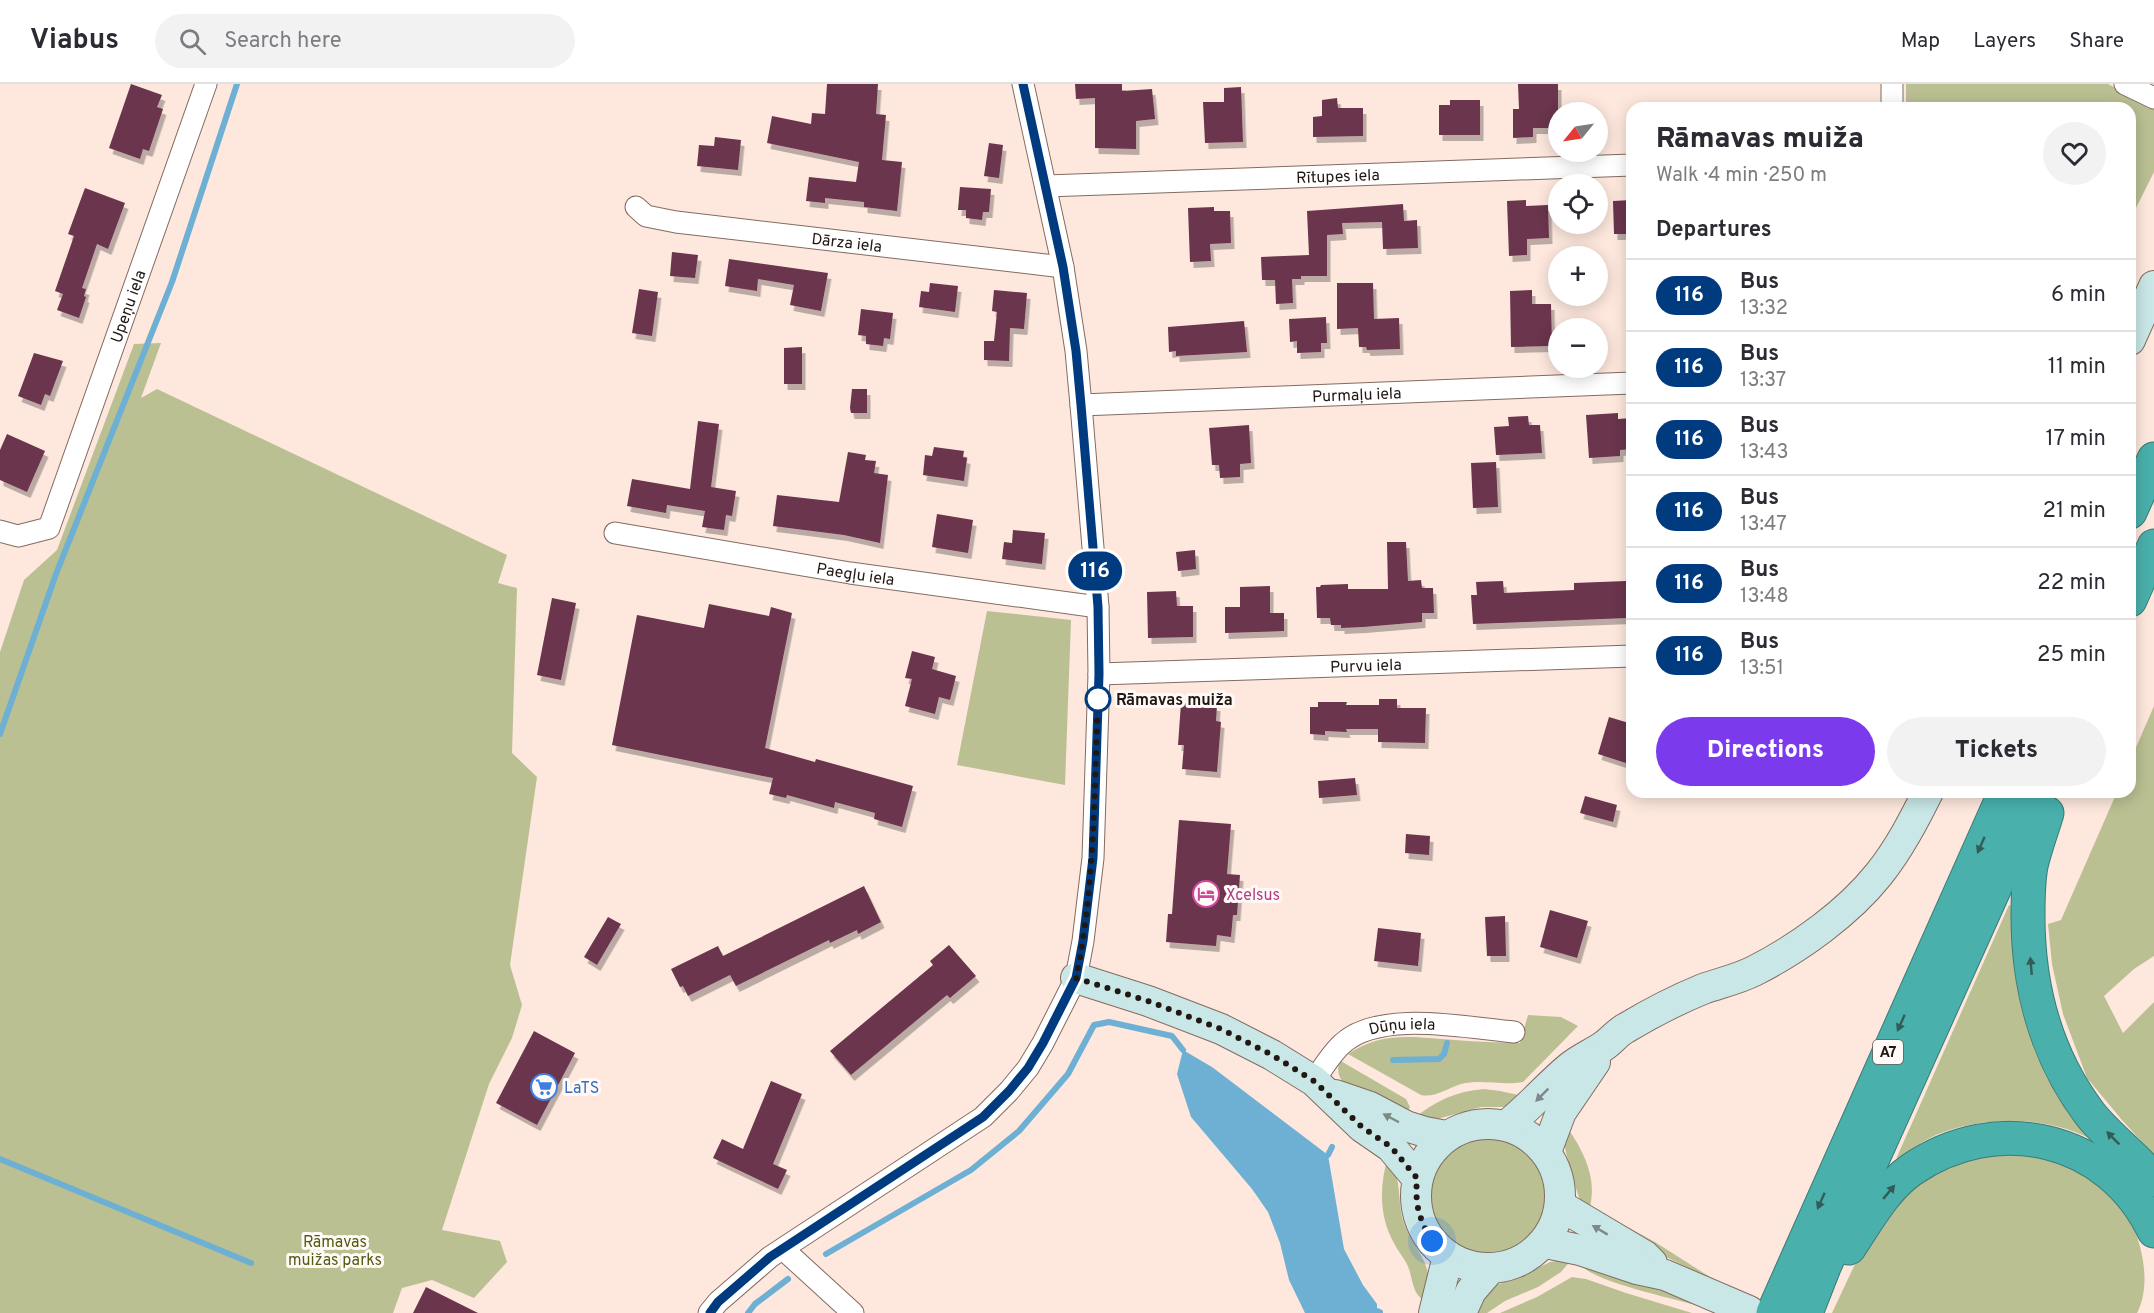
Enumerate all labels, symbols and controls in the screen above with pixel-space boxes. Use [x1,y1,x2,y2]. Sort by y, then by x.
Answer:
search box [155,14,575,68]
text: Viabus [30,23,119,59]
icon: search [176,25,209,58]
text: Search here [224,28,342,55]
text: Map [1901,28,1940,55]
text: Layers [1973,28,2036,55]
text: Share [2069,28,2124,55]
north arrow [1548,102,1608,162]
map controls [1548,102,1608,378]
text: Rāmavas muiža [1656,122,1864,158]
button: heart [2043,122,2106,185]
text: Walk · 4 min · 250 m [1656,163,1827,189]
street label: Rītupes iela [1296,166,1380,189]
button: locate [1548,174,1608,234]
text: Departures [1656,217,1772,244]
street label: Dārza iela [810,230,883,258]
button: + [1548,246,1608,306]
street label: Upeņu iela [107,268,151,346]
text: Bus [1740,269,1779,296]
text: 116 [1674,282,1704,309]
text: 6 min [2051,282,2106,309]
text: 13:32 [1740,296,1788,322]
button: − [1548,318,1608,378]
text: Bus [1740,341,1779,368]
text: 116 [1674,354,1704,381]
text: 11 min [2048,354,2106,381]
text: 13:37 [1740,368,1786,394]
street label: Purmaļu iela [1312,384,1402,408]
text: Bus [1740,413,1779,440]
text: 116 [1674,426,1704,453]
text: 17 min [2046,426,2106,453]
text: 13:43 [1740,440,1788,466]
text: Bus [1740,485,1779,512]
text: 116 [1674,498,1704,525]
text: 21 min [2043,498,2106,525]
text: 13:47 [1740,512,1787,538]
line badge: 116 [1060,552,1130,590]
text: Bus [1740,557,1779,584]
text: 116 [1080,558,1110,585]
street label: Paegļu iela [815,559,896,591]
text: 116 [1674,570,1704,597]
text: 22 min [2037,570,2106,597]
text: 13:48 [1740,584,1789,610]
text: Bus [1740,629,1779,656]
text: 116 [1674,642,1704,669]
text: 25 min [2037,642,2106,669]
street label: Purvu iela [1330,656,1402,678]
text: 13:51 [1740,656,1784,682]
marker: Rāmavas muiža [1085,686,1111,712]
place label: Rāmavas muiža [1116,691,1233,711]
button: Directions [1656,717,1875,786]
button: Tickets [1887,717,2106,786]
one-way arrow [1976,837,1986,855]
hotel icon: Xcelsus [1191,879,1221,909]
place label: Xcelsus [1226,886,1280,906]
one-way arrow [2026,956,2036,975]
street label: Dūņu iela [1367,1015,1436,1041]
one-way arrow [1896,1015,1906,1033]
road number: A7 [1873,1040,1903,1064]
supermarket icon: LaTS [529,1072,559,1102]
place label: LaTS [564,1079,599,1099]
one-way arrow [1534,1088,1549,1102]
one-way arrow [1382,1113,1399,1123]
one-way arrow [2107,1132,2121,1146]
one-way arrow [1883,1184,1896,1200]
one-way arrow [1817,1193,1826,1210]
one-way arrow [1592,1225,1608,1236]
your location [1417,1226,1447,1256]
park label: Rāmavas muižas parks [288,1233,382,1271]

